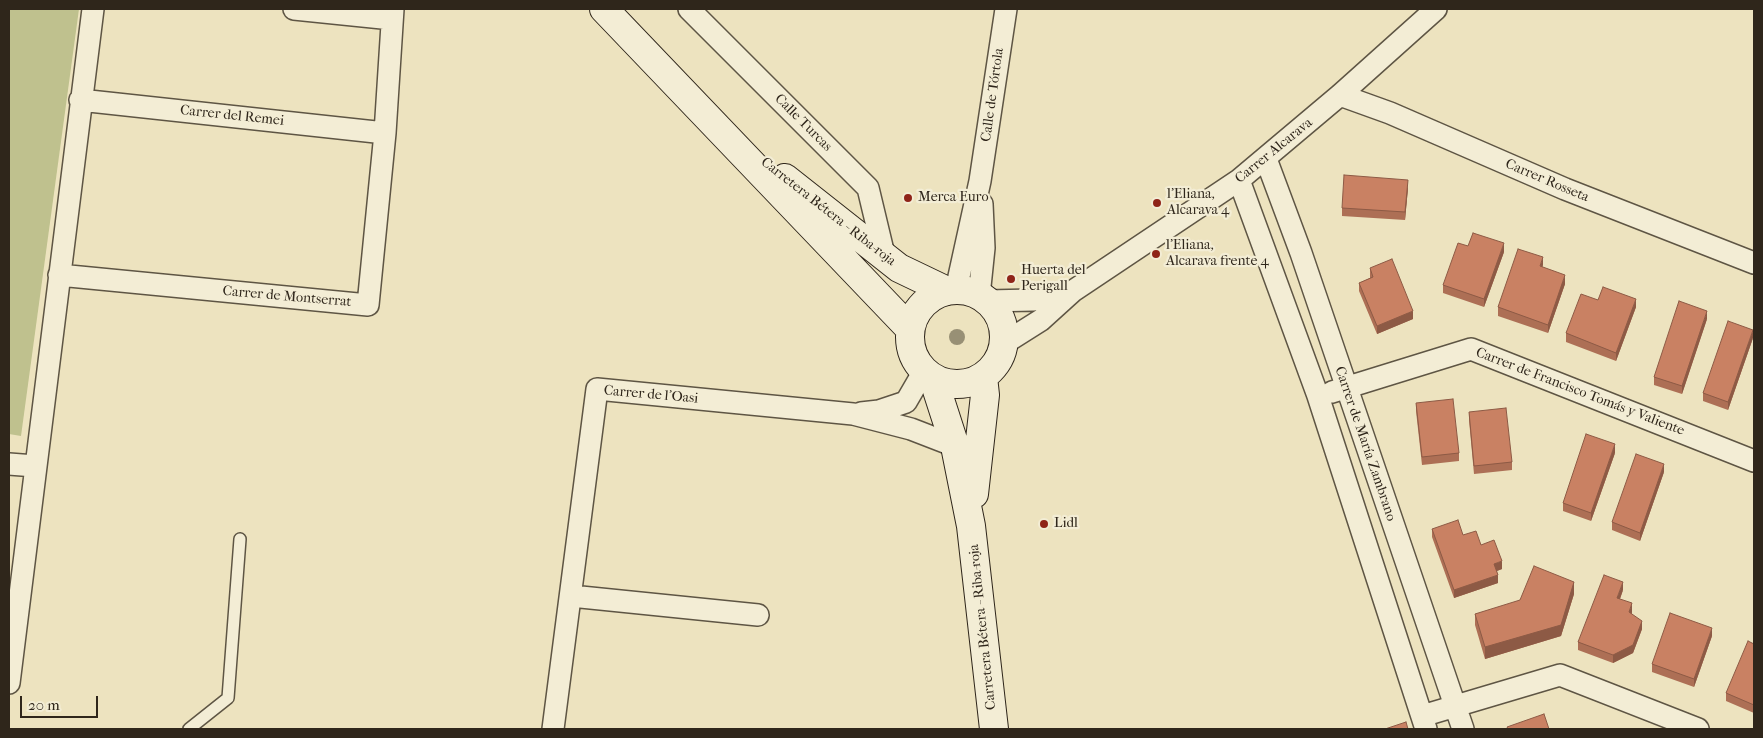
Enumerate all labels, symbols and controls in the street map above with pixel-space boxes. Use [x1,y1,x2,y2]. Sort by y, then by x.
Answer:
street label: Calle de Tórtola [978,47,1008,143]
street label: Calle Turcas [771,91,835,155]
street label: Carrer del Remei [179,102,285,130]
street label: Carrer Alcarava [1232,115,1316,187]
street label: Carretera Bétera - Riba-roja [757,154,899,270]
street label: Carrer Rosseta [1503,156,1591,206]
place label: l'Eliana, Alcarava 4 [1167,187,1229,220]
place label: Merca Euro [918,190,989,206]
marker: Merca Euro [902,192,914,204]
marker: l'Eliana, Alcarava 4 [1151,197,1163,209]
place label: l'Eliana, Alcarava frente 4 [1166,238,1269,270]
marker: l'Eliana, Alcarava frente 4 [1150,248,1162,260]
place label: Huerta del Perigall [1021,263,1086,296]
marker: Huerta del Perigall [1005,273,1017,285]
street label: Carrer de Montserrat [222,283,352,311]
street label: Carrer de Francisco Tomás y Valiente [1473,344,1687,440]
street label: Carrer de María Zambrano [1331,365,1399,523]
street label: Carrer de l'Oasi [603,382,699,408]
place label: Lidl [1054,516,1078,532]
marker: Lidl [1038,518,1050,530]
street label: Carretera Bétera - Riba-roja [966,543,1000,711]
scale bar [22,686,100,718]
text: 20 m [28,696,60,714]

